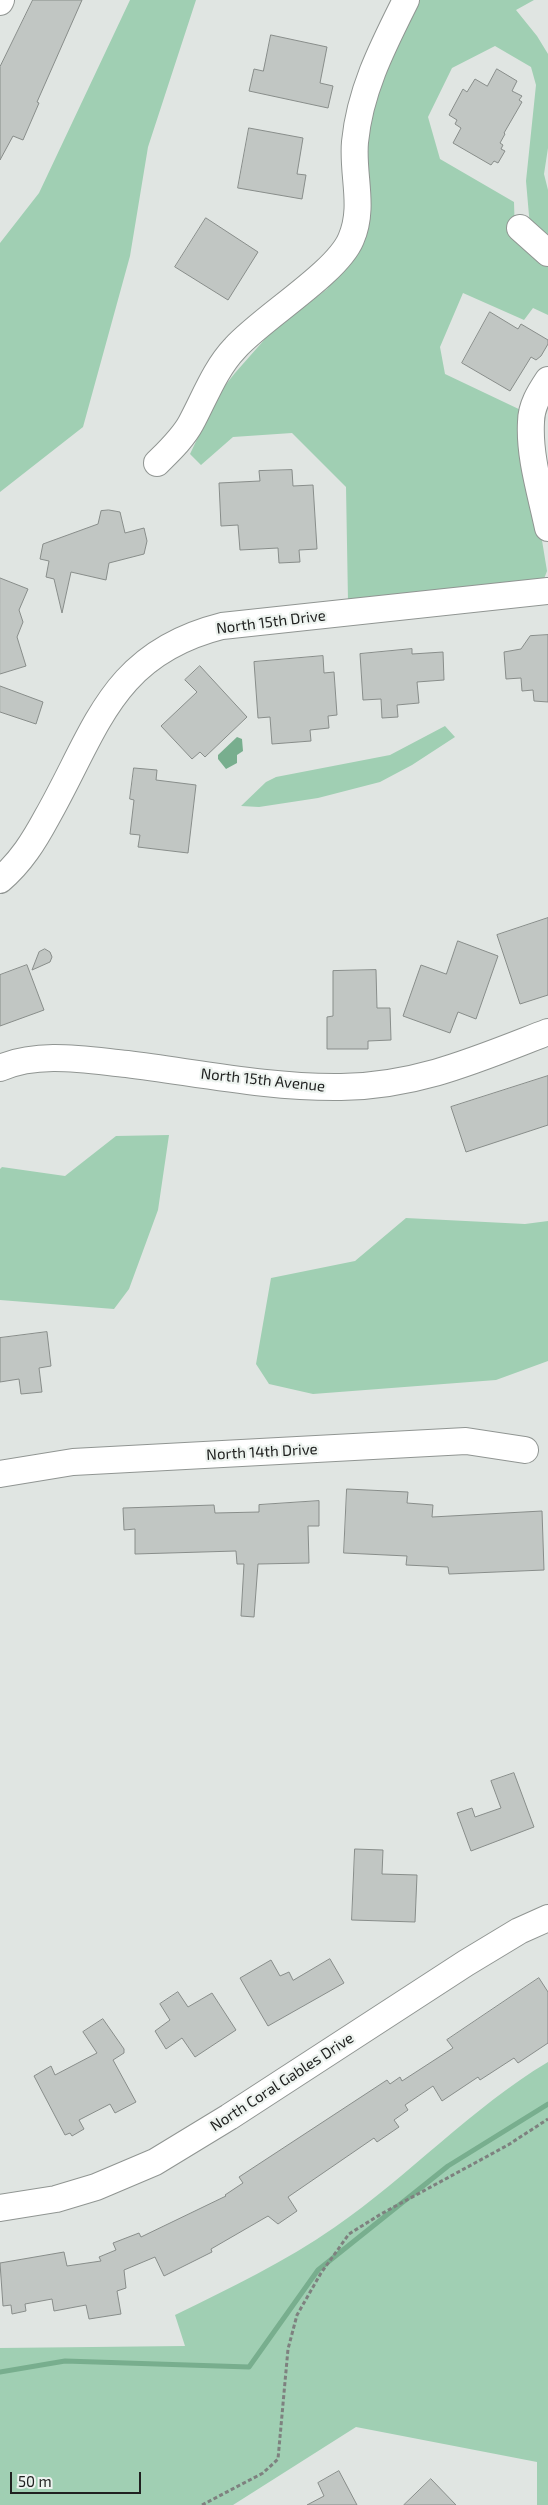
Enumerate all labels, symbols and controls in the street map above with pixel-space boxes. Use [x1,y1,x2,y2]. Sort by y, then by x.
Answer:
street label: North 15th Drive [215,606,327,638]
street label: North 15th Avenue [200,1065,326,1095]
street label: North 14th Drive [206,1440,318,1464]
street label: North Coral Gables Drive [207,2029,357,2135]
scale bar [12,2462,144,2494]
text: 50 m [18,2472,52,2490]

